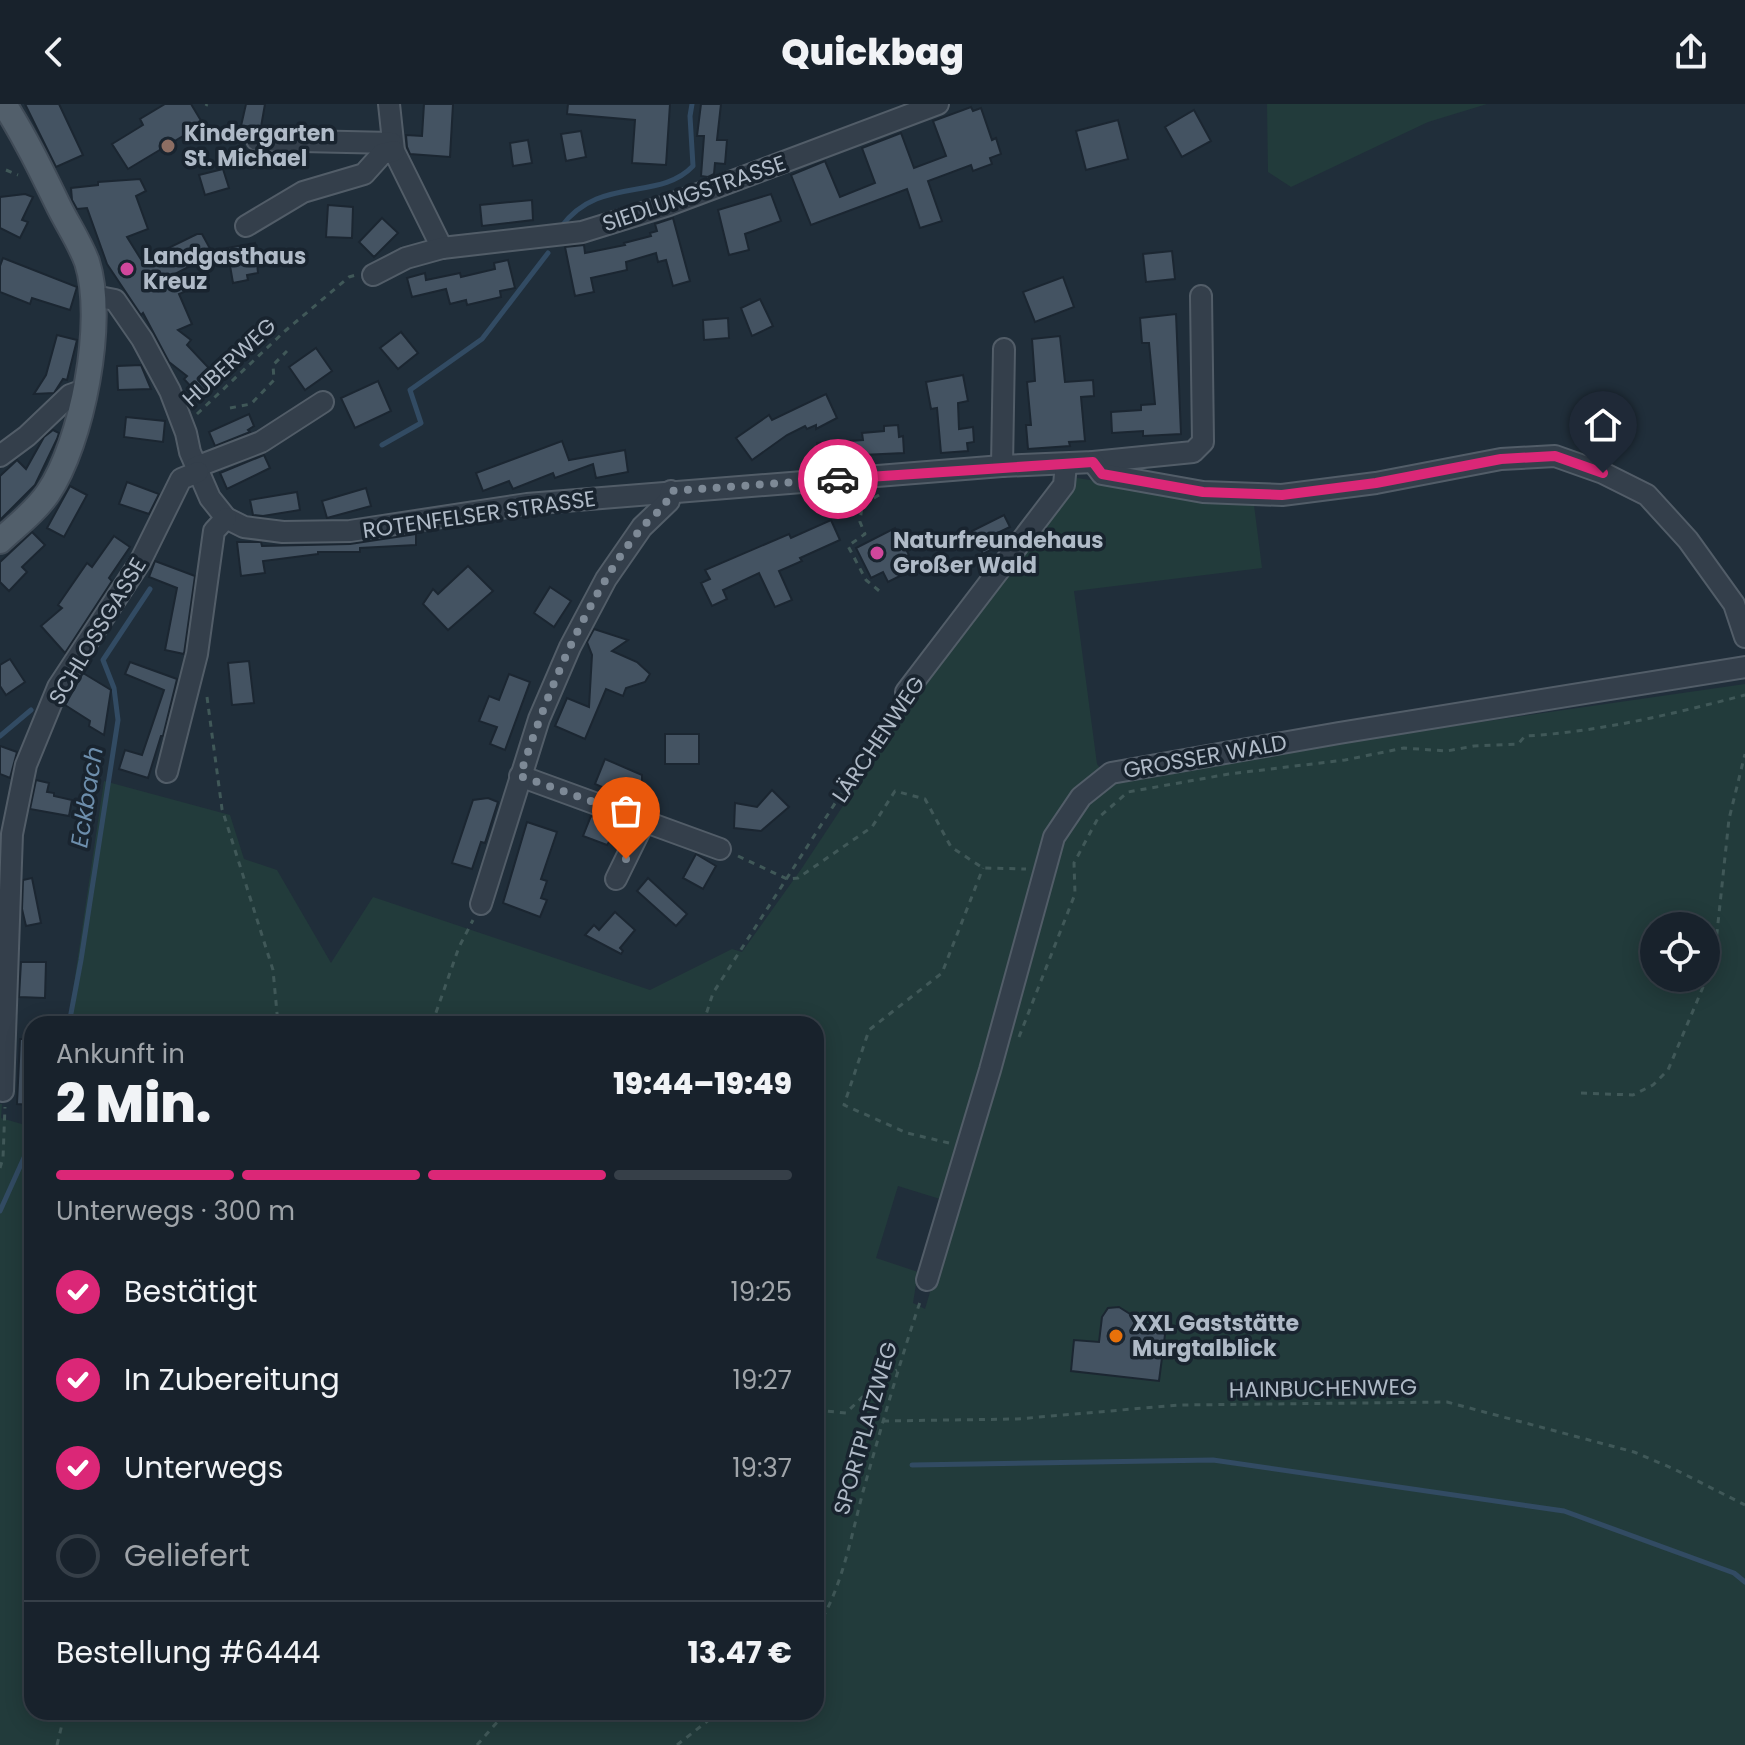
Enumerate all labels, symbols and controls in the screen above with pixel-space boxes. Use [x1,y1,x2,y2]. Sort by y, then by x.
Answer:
text: Quickbag [781,27,964,78]
icon: back [32,30,76,74]
icon: share [1669,30,1713,74]
place label: Kindergarten St. Michael [184,118,335,174]
marker: Kindergarten St. Michael [159,137,177,155]
street label: SIEDLUNGSTRASSE [598,148,790,239]
place label: Landgasthaus Kreuz [143,241,306,297]
marker: Landgasthaus Kreuz [118,260,136,278]
street label: HUBERWEG [176,311,283,414]
pin [1569,391,1637,473]
icon: home [1581,403,1625,447]
courier [798,439,878,519]
icon: car [816,457,860,501]
street label: ROTENFELSER STRASSE [361,483,597,546]
place label: Naturfreundehaus Großer Wald [893,525,1104,581]
marker: Naturfreundehaus Großer Wald [868,544,886,562]
street label: SCHLOSSGASSE [41,552,154,711]
street label: LÄRCHENWEG [825,670,932,809]
street label: GROSSER WALD [1121,727,1289,786]
water label: Eckbach [62,744,111,850]
pin [592,777,660,859]
icon: bag [604,789,648,833]
map controls [1640,912,1720,992]
button: locate [1640,912,1720,992]
text: Ankunft in [56,1036,185,1072]
text: 19:44–19:49 [613,1062,792,1105]
text: 2 Min. [56,1067,211,1140]
text: Unterwegs · 300 m [56,1193,295,1229]
icon: check [56,1270,100,1314]
text: Bestätigt [124,1270,257,1313]
text: 19:25 [730,1274,792,1310]
place label: XXL Gaststätte Murgtalblick [1132,1308,1299,1364]
marker: XXL Gaststätte Murgtalblick [1107,1327,1125,1345]
street label: SPORTPLATZWEG [826,1338,905,1518]
icon: check [56,1358,100,1402]
text: In Zubereitung [124,1358,340,1401]
text: 19:27 [733,1362,792,1398]
street label: HAINBUCHENWEG [1229,1371,1417,1406]
icon: check [56,1446,100,1490]
text: Unterwegs [124,1446,283,1489]
text: 19:37 [732,1450,792,1486]
text: Geliefert [124,1534,250,1577]
text: Bestellung #6444 [56,1631,320,1674]
text: 13.47 € [688,1631,792,1674]

